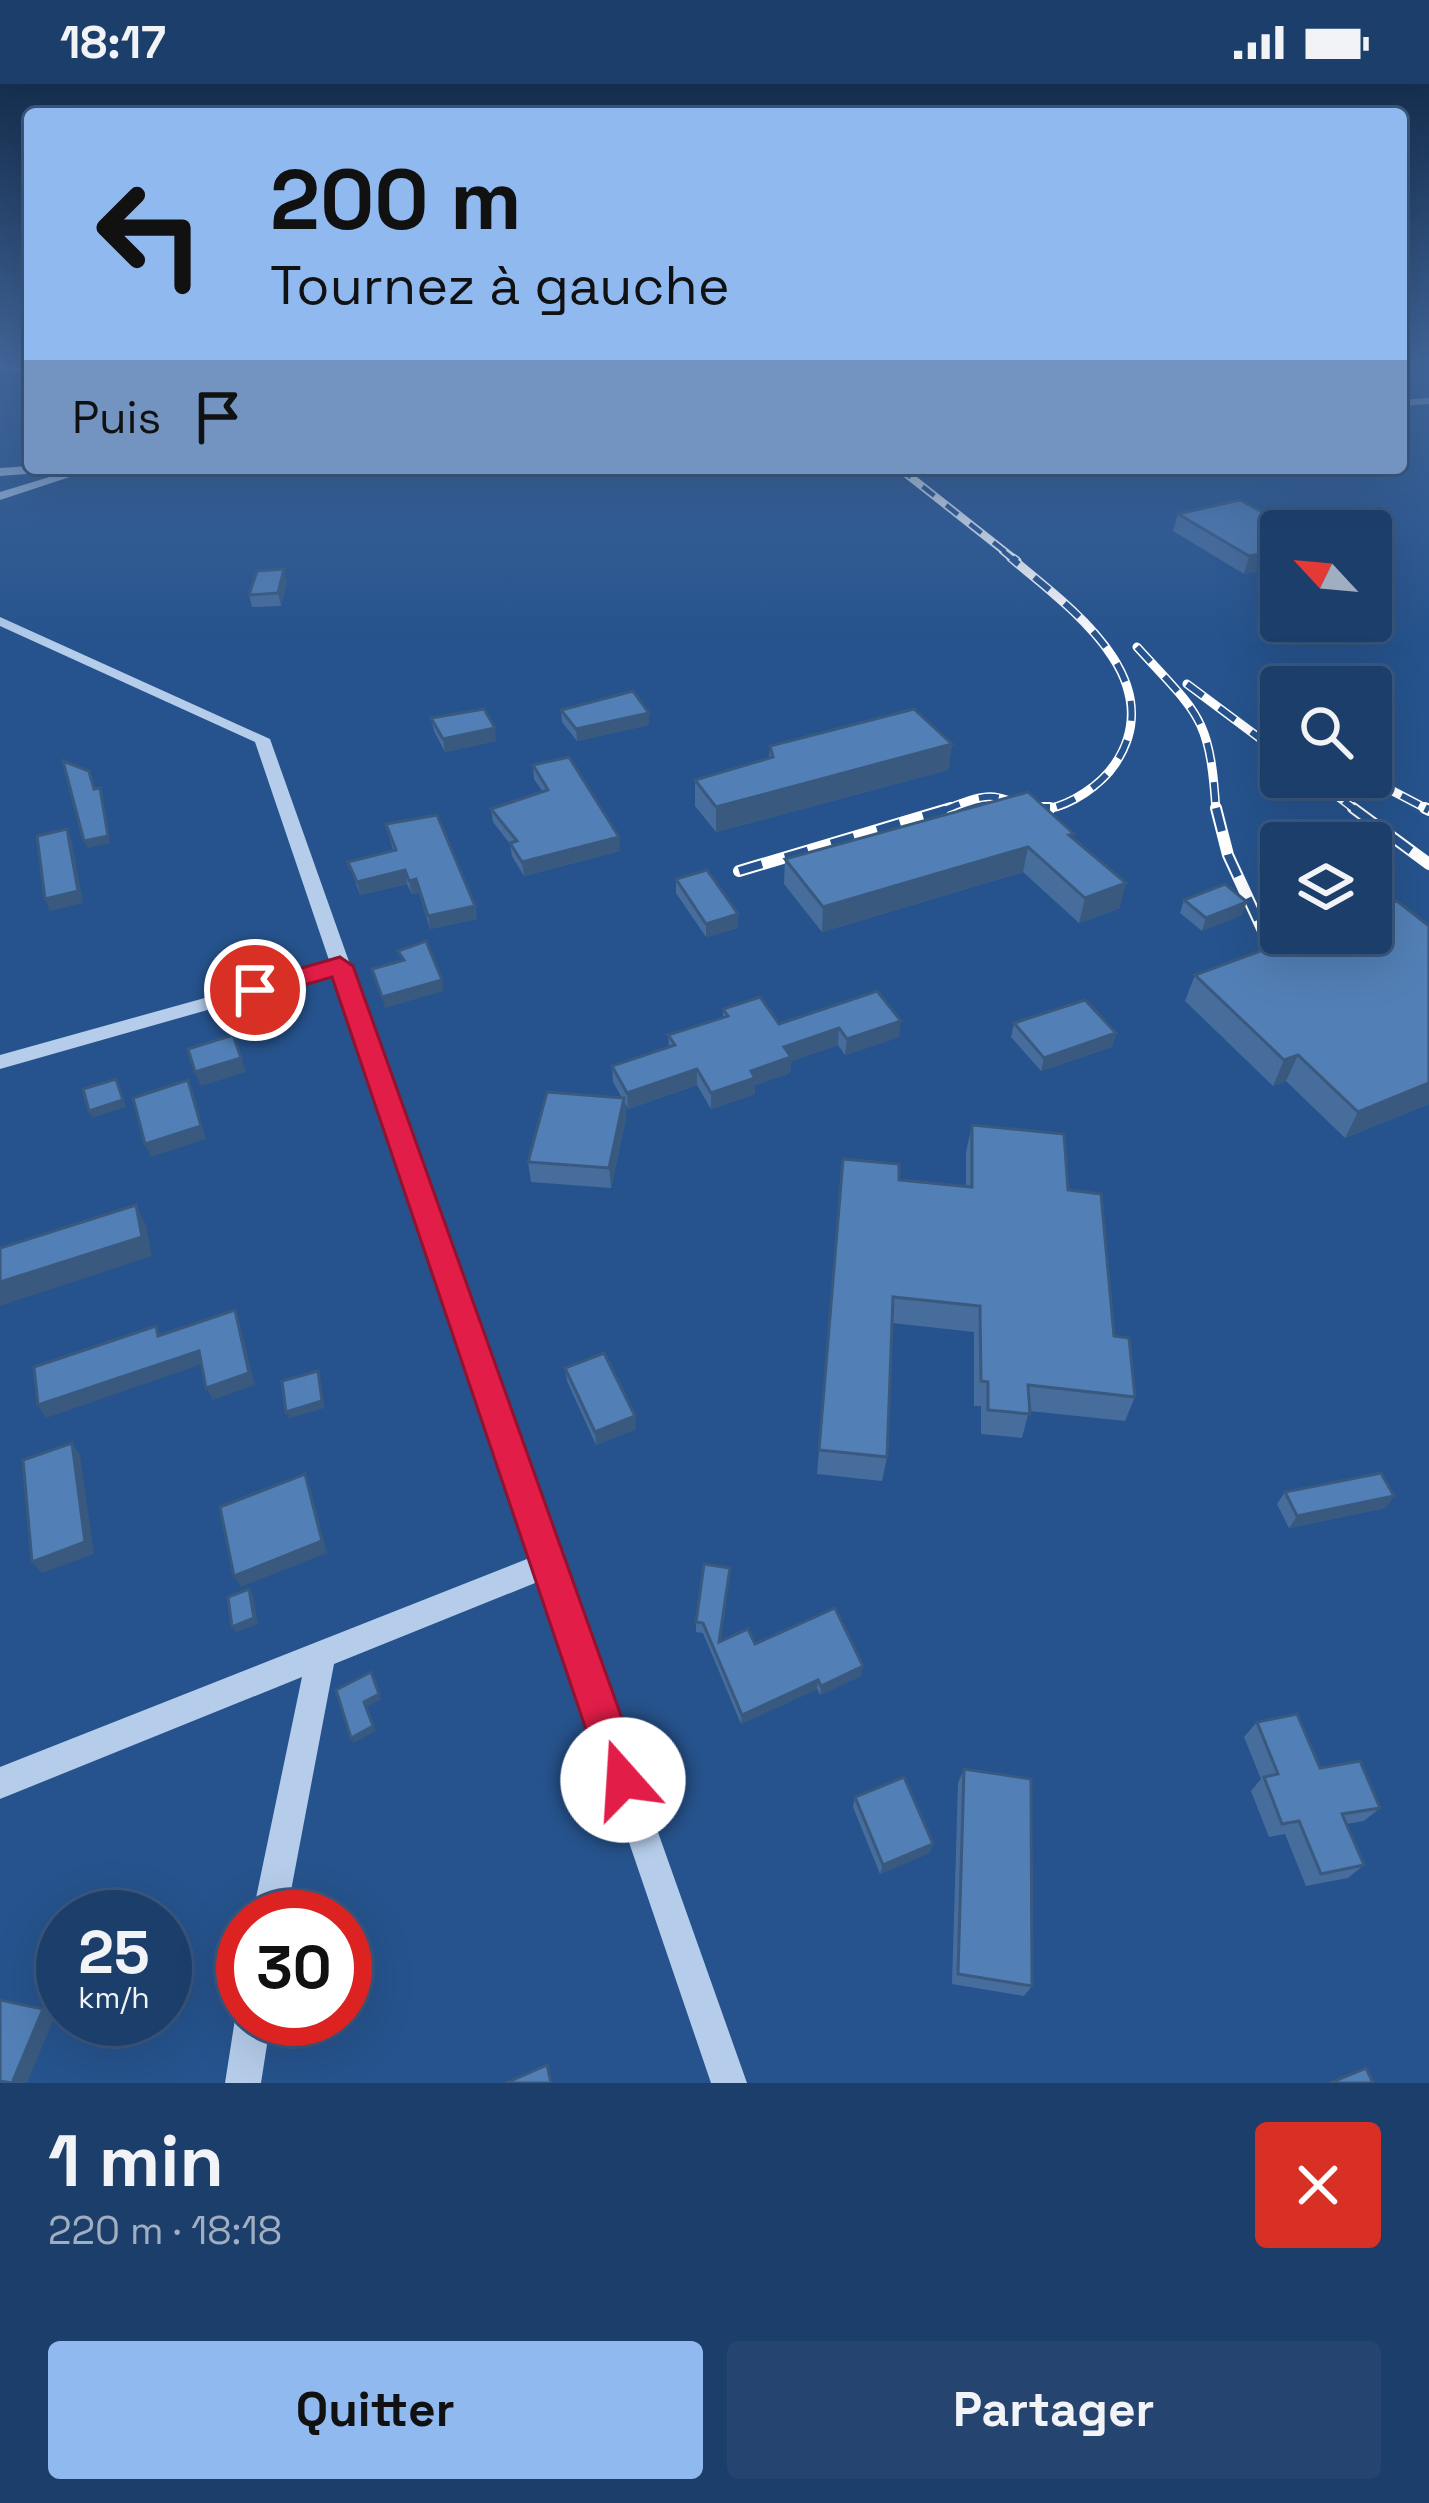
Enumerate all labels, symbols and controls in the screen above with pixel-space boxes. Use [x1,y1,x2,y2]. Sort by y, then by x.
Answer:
text: 18:17 [60,14,166,71]
text: 200 m [270,146,522,254]
icon: left [72,156,228,312]
text: Tournez à gauche [270,251,730,320]
icon: arrive [185,384,251,450]
text: Puis [72,389,161,446]
north arrow [1260,510,1392,642]
map controls [1260,510,1392,954]
button: search [1260,666,1392,798]
button: layers [1260,822,1392,954]
pin [204,939,306,1041]
icon: arrive [222,957,288,1023]
position arrow [560,1717,686,1843]
speed limit sign: 30 [216,1890,372,2046]
text: 25 [78,1914,150,1991]
text: km/h [78,1978,150,2017]
text: 1 min [48,2115,224,2207]
button: close [1255,2122,1381,2248]
text: 220 m · 18:18 [48,2206,282,2255]
button: Quitter [48,2341,703,2479]
button: Partager [727,2341,1381,2479]

